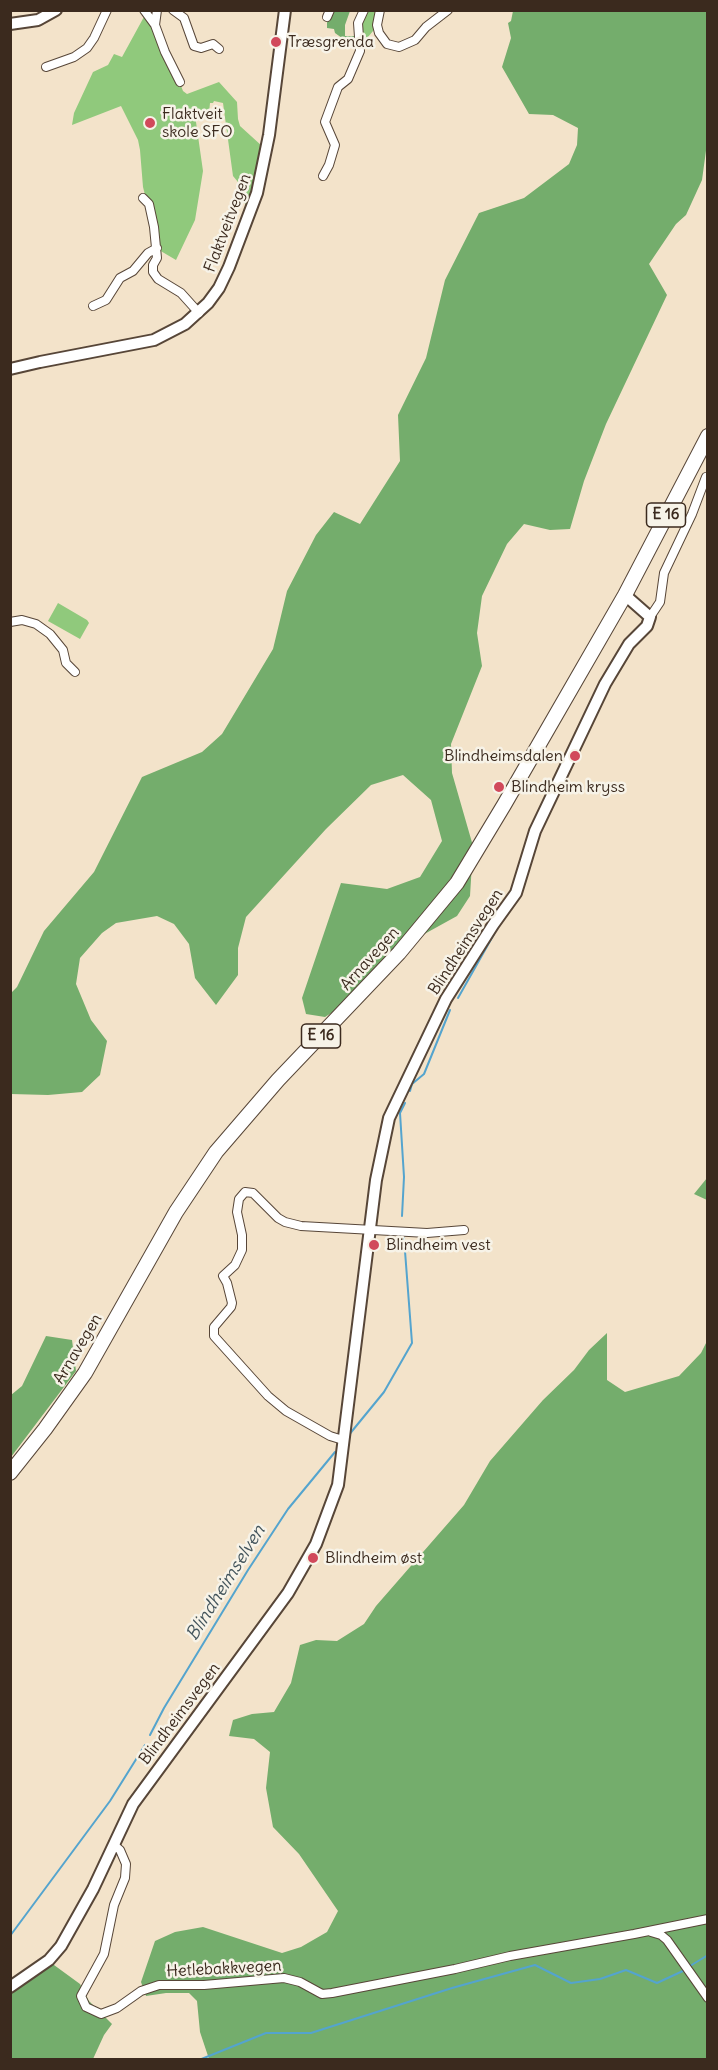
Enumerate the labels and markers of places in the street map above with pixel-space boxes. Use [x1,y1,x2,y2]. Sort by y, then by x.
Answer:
place label: Træsgrenda [288,32,374,52]
marker: Træsgrenda [269,35,283,49]
place label: Flaktveit skole SFO [162,104,233,142]
marker: Flaktveit skole SFO [143,116,157,130]
place label: Blindheimsdalen [444,746,563,766]
marker: Blindheimsdalen [568,749,582,763]
place label: Blindheim kryss [511,777,625,797]
marker: Blindheim kryss [492,780,506,794]
place label: Blindheim vest [386,1235,491,1255]
marker: Blindheim vest [367,1238,381,1252]
place label: Blindheim øst [325,1548,422,1568]
marker: Blindheim øst [306,1551,320,1565]

